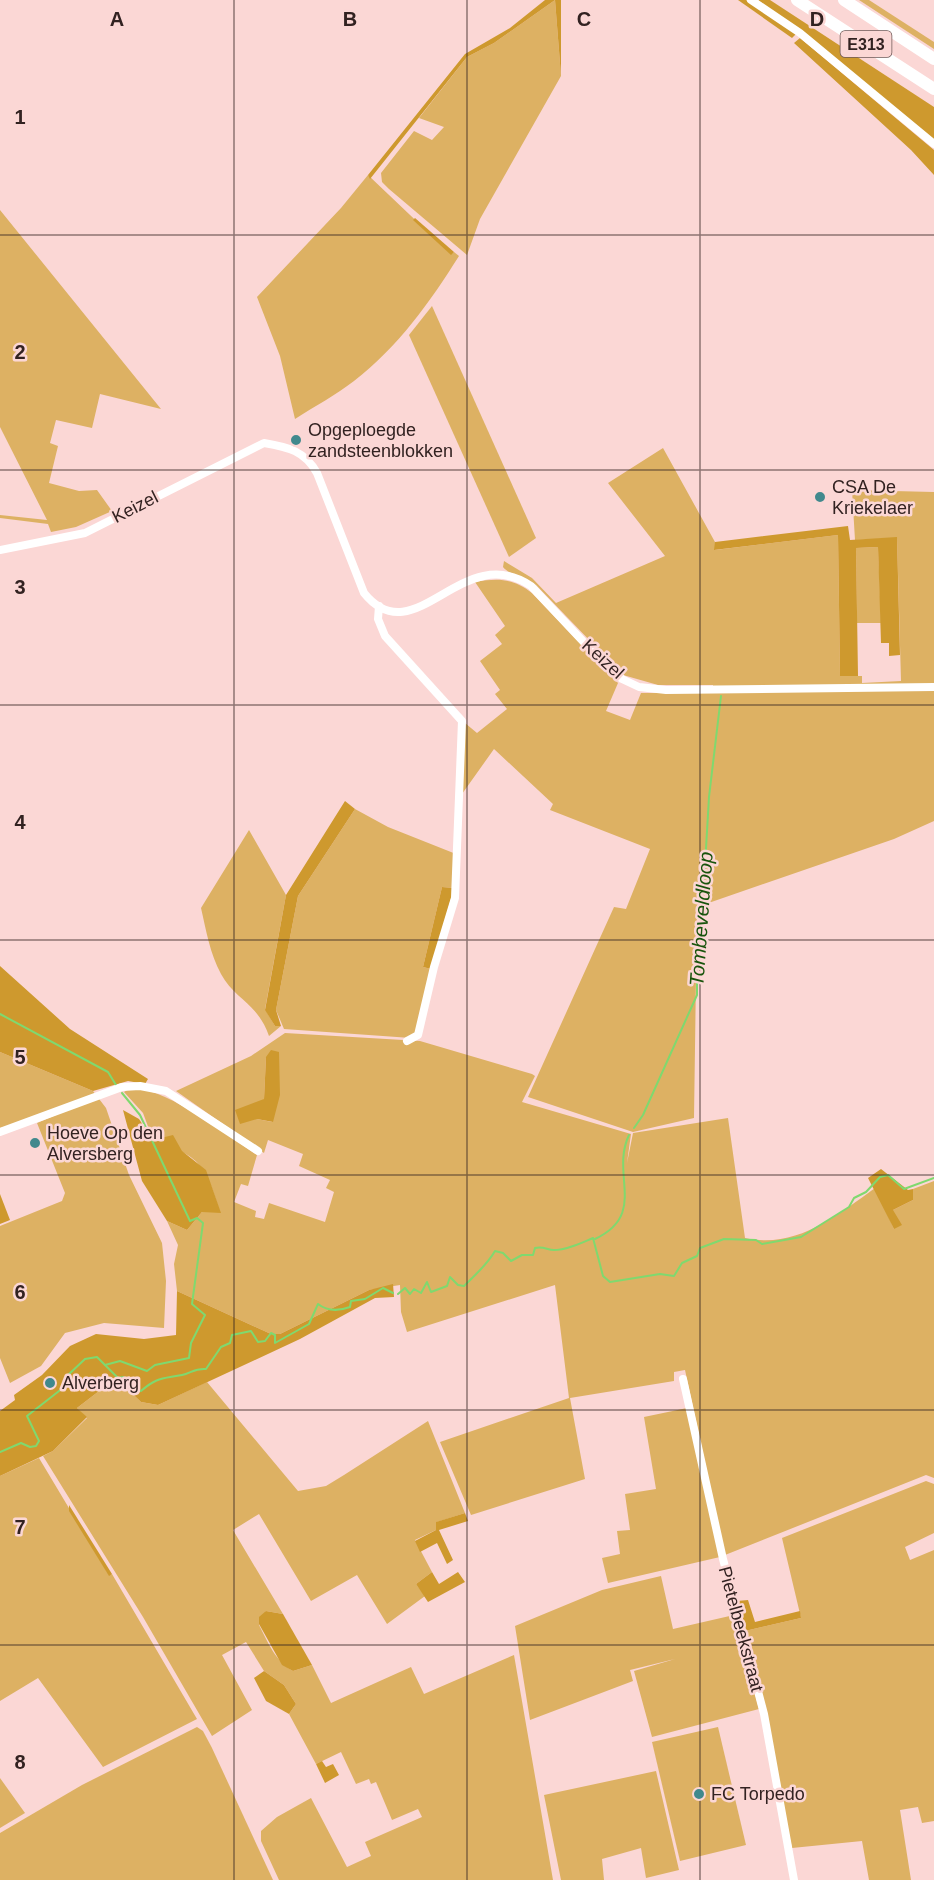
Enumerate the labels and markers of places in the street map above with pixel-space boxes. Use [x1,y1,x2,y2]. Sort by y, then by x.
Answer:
place label: Opgeploegde zandsteenblokken [308,420,453,461]
marker: Opgeploegde zandsteenblokken [289,433,303,447]
place label: CSA De Kriekelaer [832,477,913,518]
marker: CSA De Kriekelaer [813,490,827,504]
place label: Hoeve Op den Alversberg [47,1123,163,1164]
marker: Hoeve Op den Alversberg [28,1136,42,1150]
place label: Alverberg [62,1373,139,1393]
marker: Alverberg [43,1376,57,1390]
place label: FC Torpedo [711,1784,805,1804]
marker: FC Torpedo [692,1787,706,1801]

